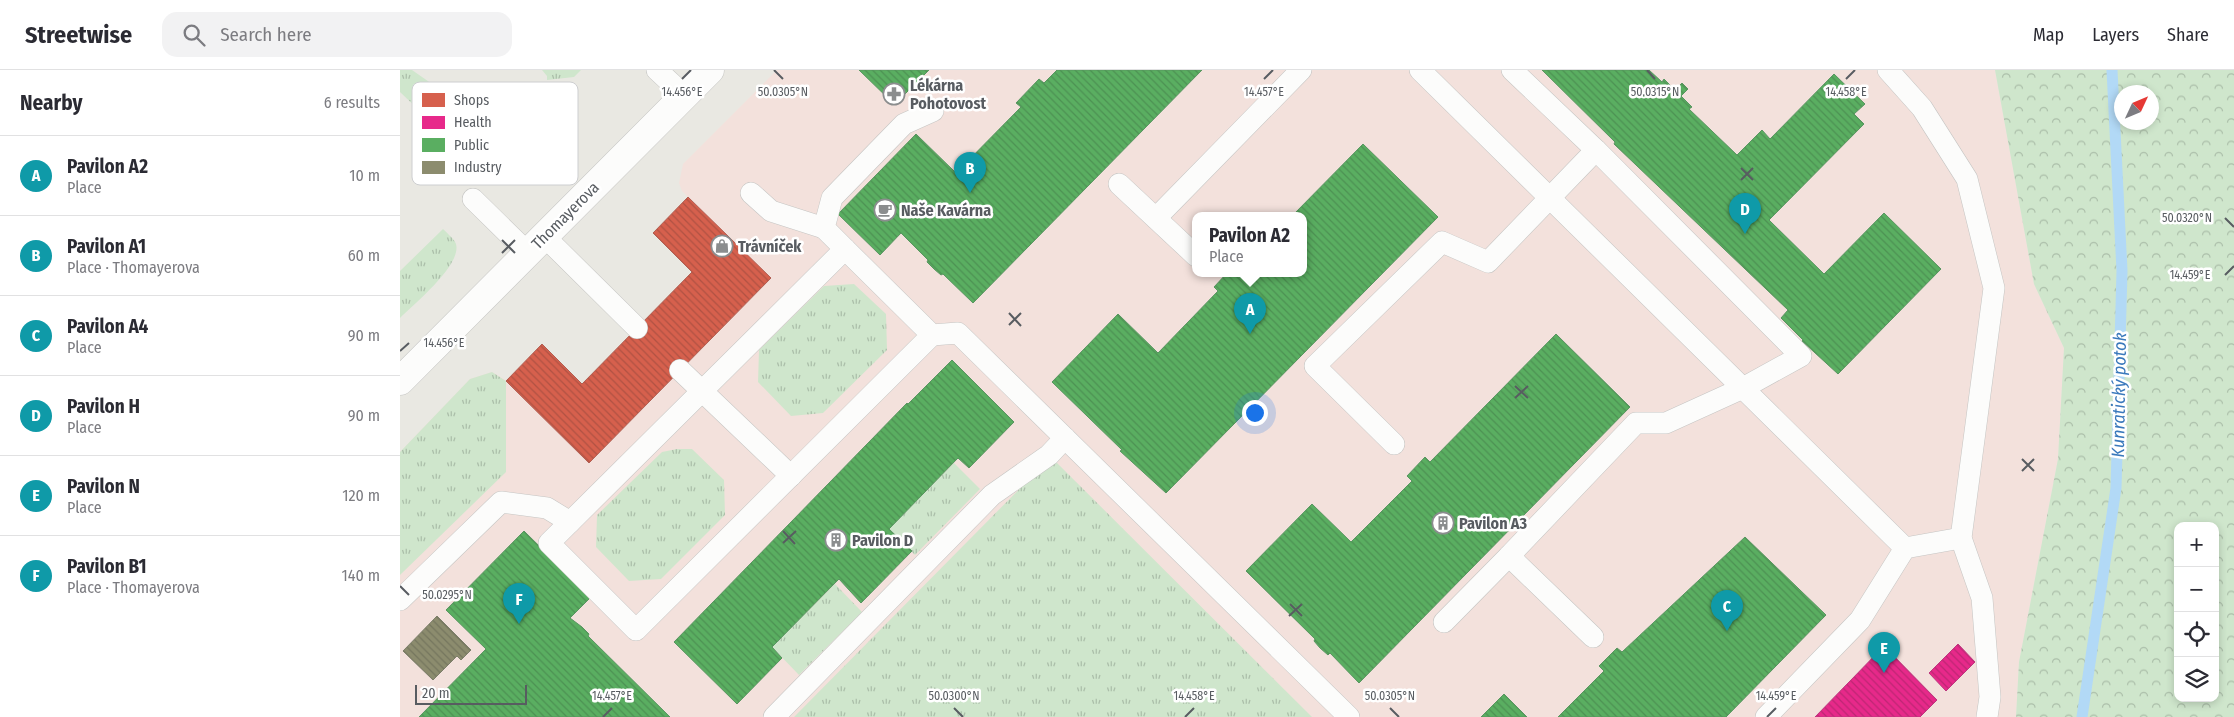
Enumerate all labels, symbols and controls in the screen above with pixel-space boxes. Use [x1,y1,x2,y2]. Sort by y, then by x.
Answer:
search box [162,12,512,57]
text: Streetwise [25,21,132,49]
icon: search [180,21,208,49]
text: Search here [220,23,312,46]
text: Map [2033,24,2064,46]
text: Layers [2092,24,2139,46]
text: Share [2167,24,2209,46]
place label: Lékárna Pohotovost [910,76,986,113]
legend [412,82,578,185]
pharmacy icon: Lékárna Pohotovost [882,82,906,106]
text: 14.456°E [662,85,703,99]
text: 50.0305°N [758,85,808,99]
text: 14.457°E [1244,85,1284,99]
text: 50.0315°N [1631,85,1679,99]
text: 14.458°E [1825,85,1867,99]
north arrow [2114,85,2159,130]
text: Nearby [20,90,82,116]
text: Shops [454,92,489,109]
text: 6 results [324,93,380,112]
text: Health [454,114,492,131]
text: Public [454,137,489,154]
pin: B [954,152,986,193]
text: Pavilon A2 [67,155,148,178]
text: Industry [454,159,502,176]
text: A [32,166,40,185]
text: 10 m [349,166,380,185]
text: Place [67,178,102,197]
street label: Thomayerova [528,178,603,253]
pin: D [1729,193,1761,234]
cafe icon: Naše Kavárna [873,198,897,222]
place label: Naše Kavárna [901,201,991,220]
text: 50.0320°N [2162,211,2212,225]
popup [1192,212,1307,277]
text: Pavilon A2 [1209,224,1290,247]
shop icon: Trávníček [710,234,734,258]
text: Pavilon A1 [67,235,146,258]
place label: Trávníček [738,237,802,256]
text: B [32,246,40,265]
text: 60 m [348,246,380,265]
text: Place [1209,247,1244,266]
text: Place · Thomayerova [67,258,200,277]
text: 14.459°E [2170,268,2211,282]
pin: A [1234,293,1266,334]
text: Pavilon A4 [67,315,148,338]
text: C [32,326,40,345]
text: 90 m [348,326,380,345]
water label: Kunratický potok [2107,332,2131,458]
text: 14.456°E [424,336,465,350]
text: Place [67,338,102,357]
text: Pavilon H [67,395,140,418]
your location [1242,400,1268,426]
text: D [31,406,41,425]
text: 90 m [348,406,380,425]
text: Place [67,418,102,437]
text: Pavilon N [67,475,140,498]
text: E [32,486,40,505]
text: 120 m [342,486,380,505]
text: Place [67,498,102,517]
building icon: Pavilon A3 [1431,511,1455,535]
place label: Pavilon A3 [1459,514,1528,533]
map controls [2174,522,2219,702]
button: + [2174,522,2219,567]
building icon: Pavilon D [824,528,848,552]
place label: Pavilon D [852,531,914,550]
text: Pavilon B1 [67,555,147,578]
text: F [32,566,40,585]
text: 140 m [342,566,380,585]
button: − [2174,567,2219,612]
text: Place · Thomayerova [67,578,200,597]
pin: F [503,583,535,624]
text: 50.0295°N [422,588,472,602]
pin: C [1711,590,1743,631]
button: locate [2174,612,2219,657]
pin: E [1868,632,1900,673]
button: layers [2174,657,2219,702]
scale bar [415,682,528,705]
text: 20 m [422,685,450,702]
text: 14.457°E [592,689,632,703]
text: 50.0300°N [928,689,980,703]
text: 14.458°E [1173,689,1215,703]
text: 50.0305°N [1365,689,1415,703]
text: 14.459°E [1756,689,1797,703]

